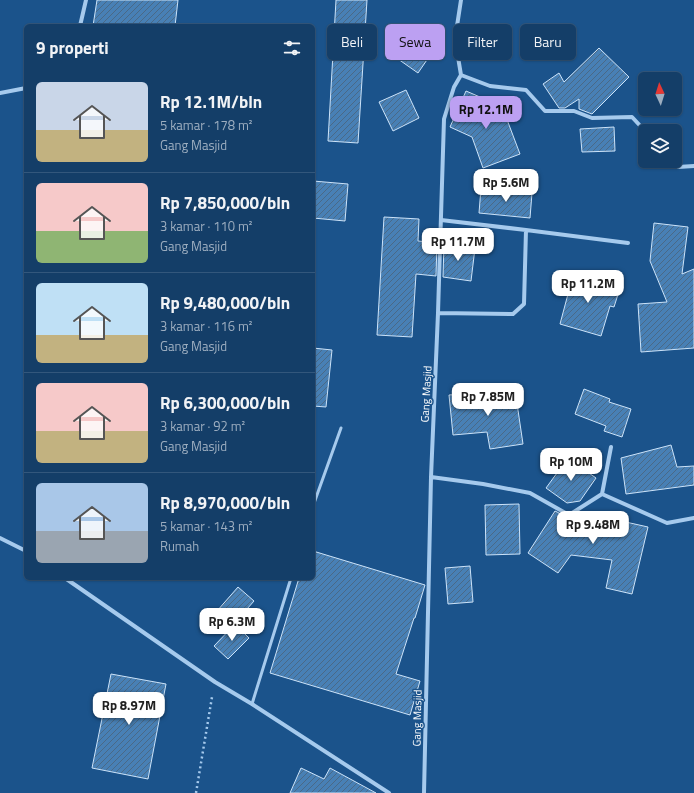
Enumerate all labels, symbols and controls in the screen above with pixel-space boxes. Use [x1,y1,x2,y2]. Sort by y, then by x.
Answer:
chip: Beli [327,24,377,60]
chip: Sewa [385,24,445,60]
chip: Filter [453,24,512,60]
chip: Baru [520,24,576,60]
text: 9 properti [36,35,109,61]
icon: filters [281,37,303,59]
north arrow [638,72,682,116]
map controls [638,72,682,168]
text: Rp 12.1M/bln [160,89,262,115]
pin: Rp 12.1M [445,96,527,130]
icon: home [68,98,116,146]
text: Rp 12.1M [459,99,513,119]
text: 5 kamar · 178 m² [160,115,252,135]
button: layers [638,124,682,168]
text: Gang Masjid [160,135,227,155]
pin: Rp 5.6M [469,169,543,203]
text: Rp 5.6M [482,172,530,192]
text: Rp 7,850,000/bln [160,190,290,216]
icon: home [68,199,116,247]
text: 3 kamar · 110 m² [160,216,252,236]
pin: Rp 11.7M [417,228,499,262]
text: Rp 11.7M [431,231,485,251]
text: Gang Masjid [160,236,227,256]
pin: Rp 11.2M [547,270,629,304]
text: Rp 11.2M [561,273,615,293]
text: Rp 9,480,000/bln [160,290,290,316]
icon: home [68,299,116,347]
text: 3 kamar · 116 m² [160,316,252,336]
text: Gang Masjid [160,336,227,356]
street label: Gang Masjid [417,365,435,423]
pin: Rp 7.85M [447,383,529,417]
text: Rp 7.85M [461,386,515,406]
text: Rp 6,300,000/bln [160,390,290,416]
icon: home [68,399,116,447]
text: 3 kamar · 92 m² [160,416,245,436]
text: Gang Masjid [160,436,227,456]
pin: Rp 10M [538,448,604,482]
text: Rp 10M [549,451,593,471]
text: Rp 8,970,000/bln [160,490,290,516]
icon: home [68,499,116,547]
pin: Rp 9.48M [552,511,634,545]
text: Rp 9.48M [566,514,620,534]
text: 5 kamar · 143 m² [160,516,252,536]
text: Rumah [160,536,199,556]
pin: Rp 6.3M [195,608,269,642]
text: Rp 6.3M [208,611,256,631]
street label: Gang Masjid [409,689,425,747]
pin: Rp 8.97M [88,692,170,726]
text: Rp 8.97M [102,695,156,715]

